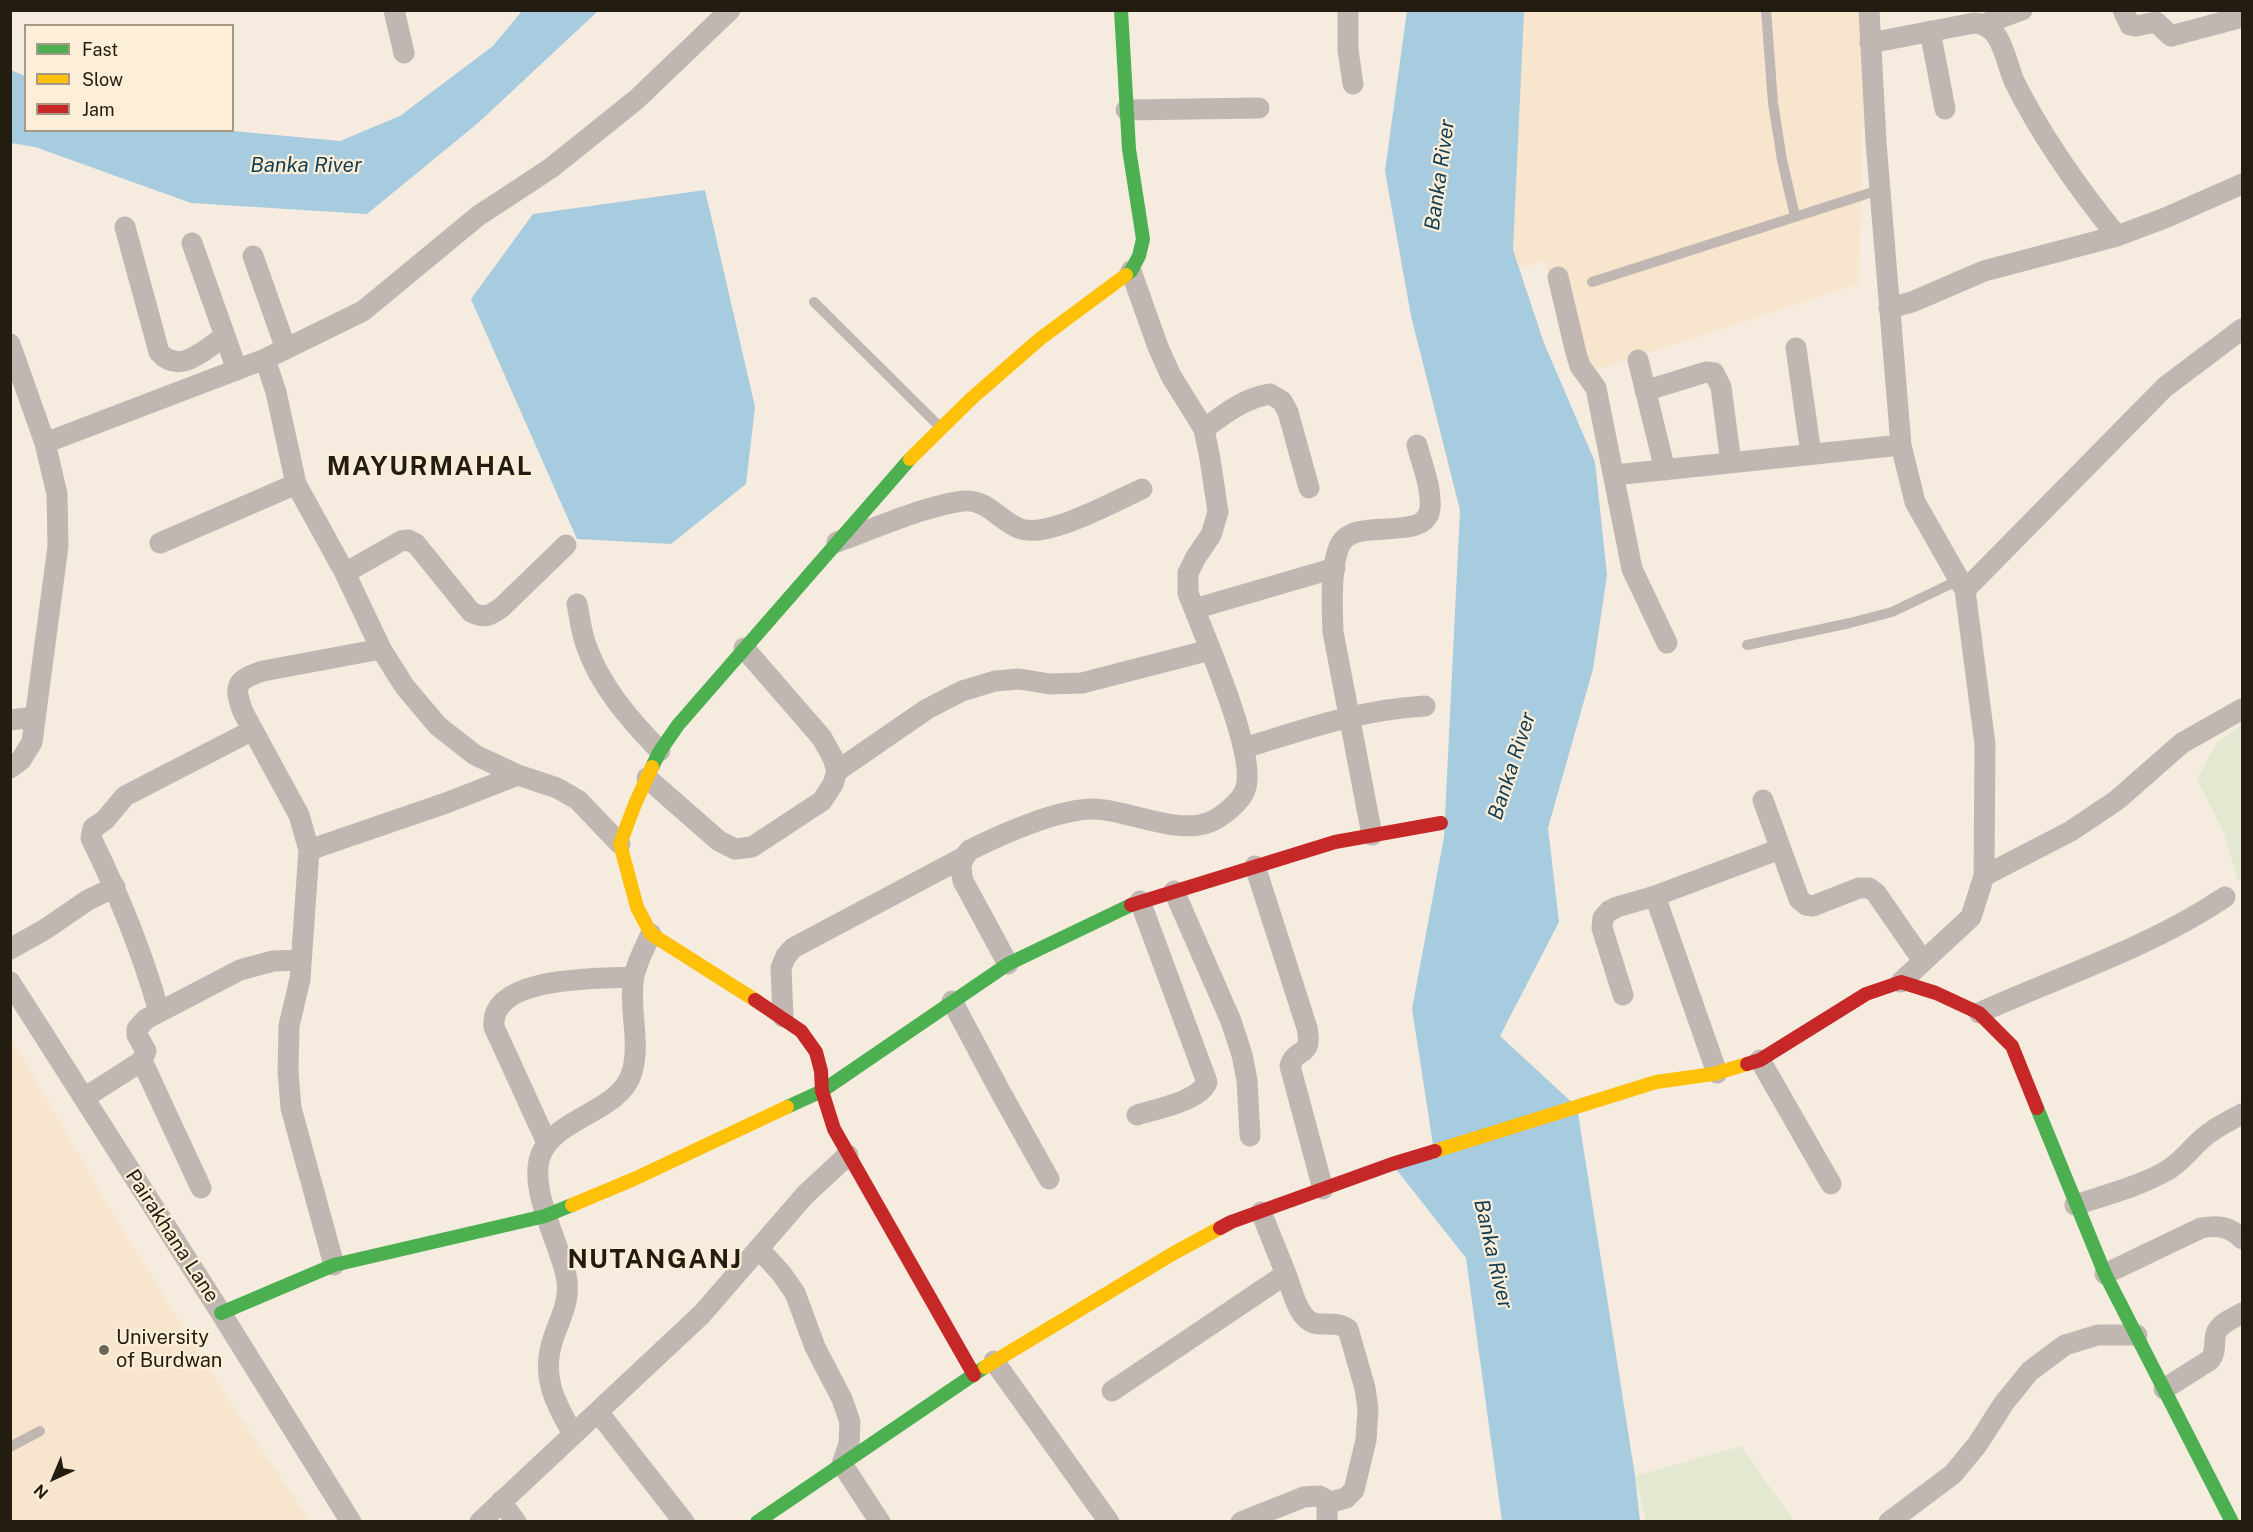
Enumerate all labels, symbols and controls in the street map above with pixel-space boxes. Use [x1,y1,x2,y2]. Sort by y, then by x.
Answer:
legend [24,24,234,132]
text: Fast [82,39,118,60]
text: Slow [82,69,123,90]
text: Jam [82,99,115,120]
water label: Banka River [1420,118,1460,232]
water label: Banka River [250,153,362,179]
district label: MAYURMAHAL [327,451,533,483]
water label: Banka River [1483,709,1541,823]
street label: Pairakhana Lane [120,1165,224,1307]
water label: Banka River [1468,1197,1518,1311]
district label: NUTANGANJ [568,1244,742,1276]
place label: University of Burdwan [116,1326,222,1373]
marker: University of Burdwan [97,1343,111,1357]
north arrow [24,1448,84,1508]
text: N [30,1480,52,1502]

